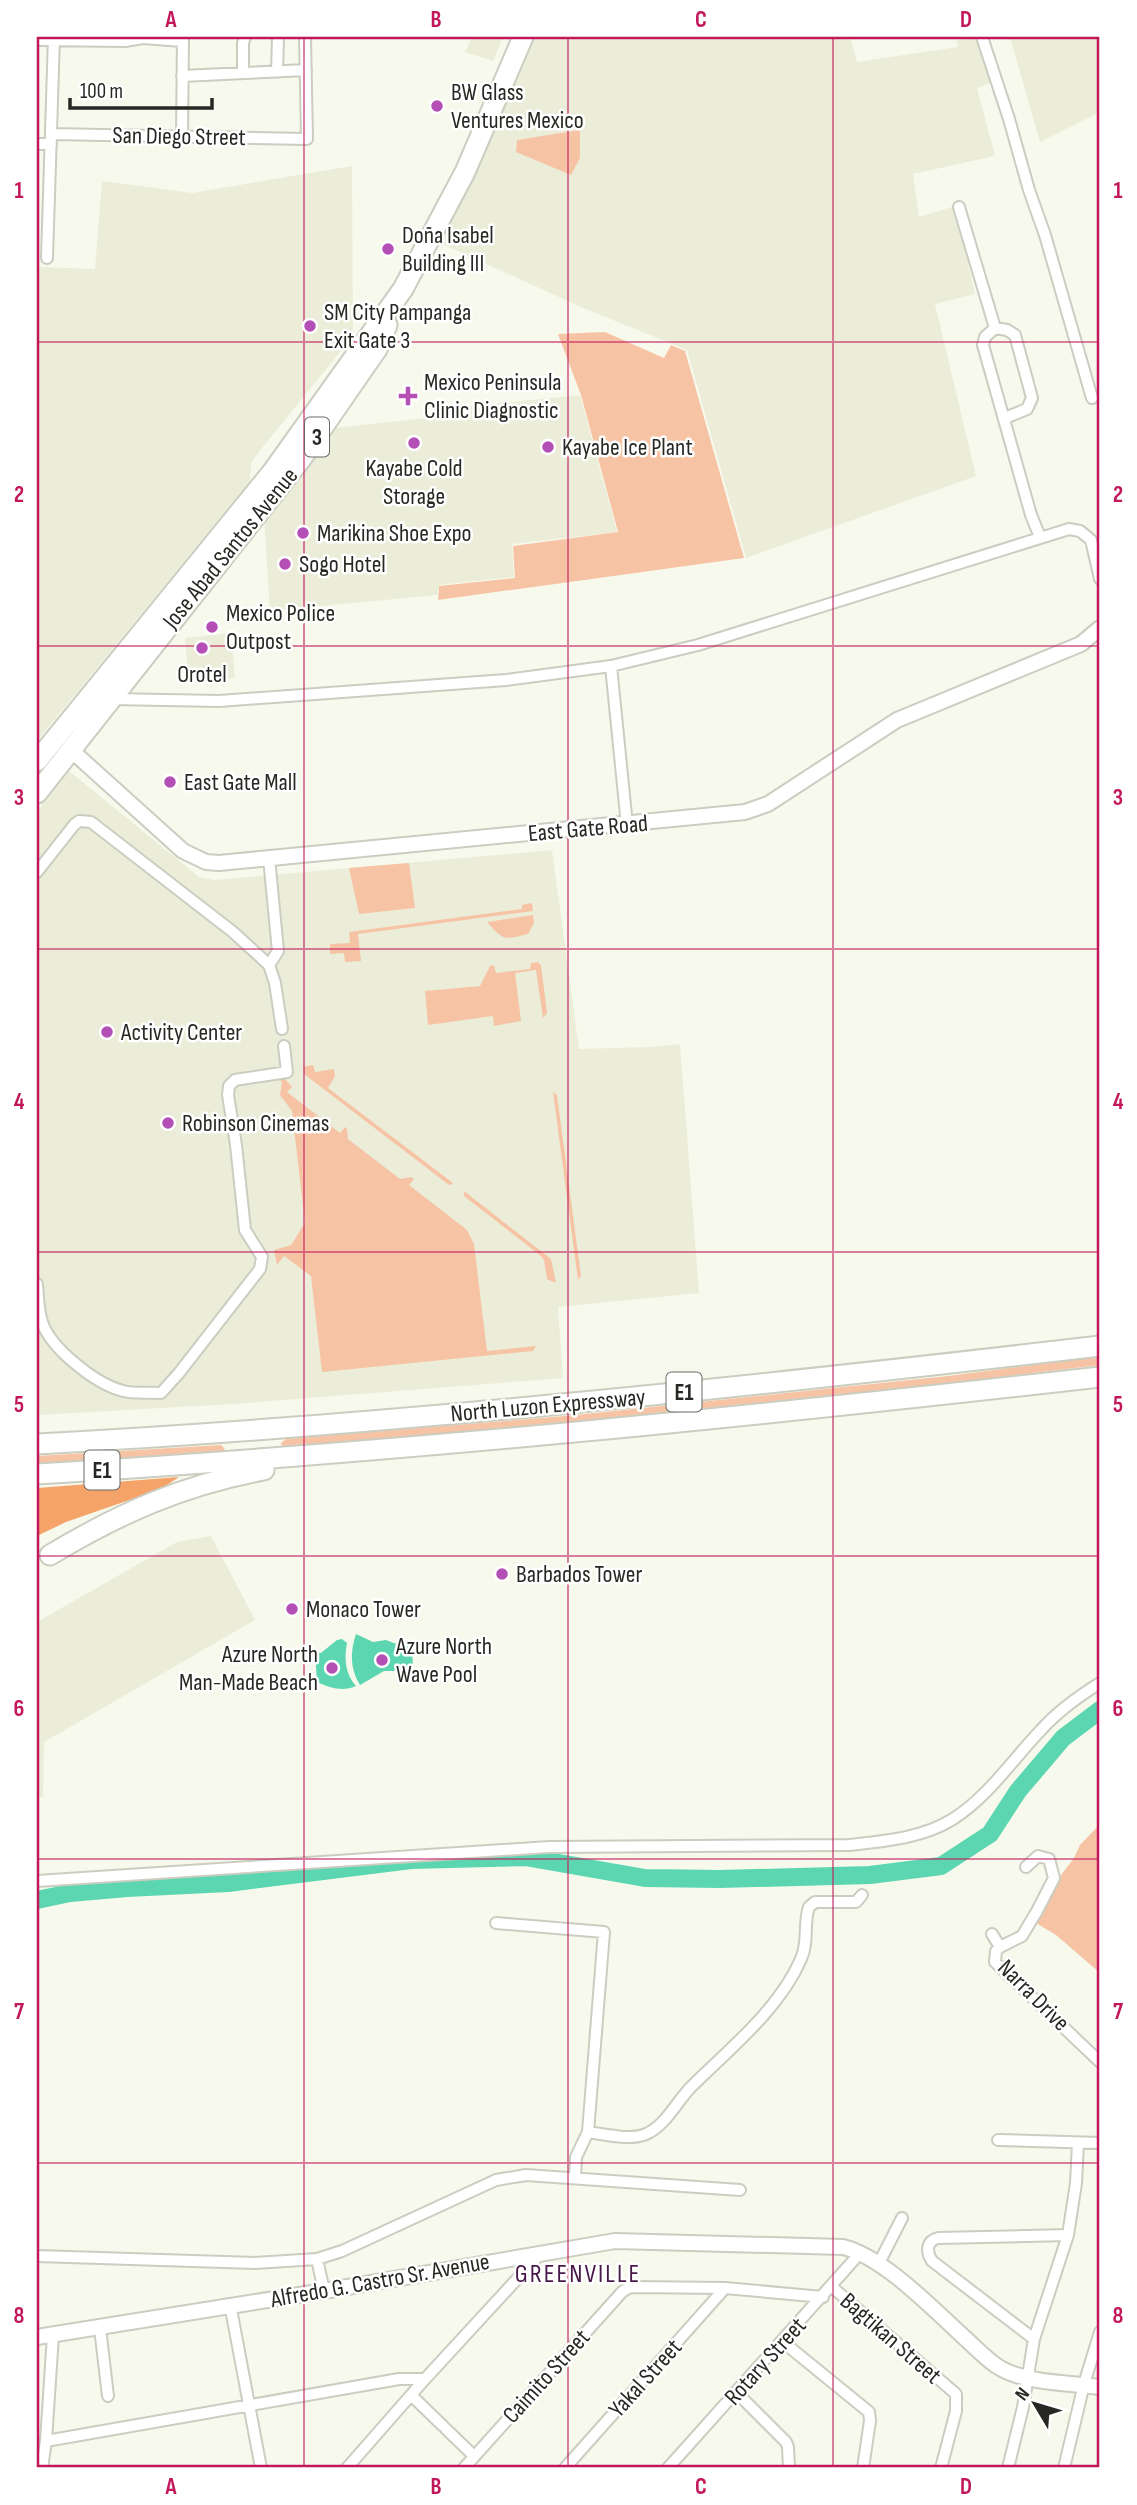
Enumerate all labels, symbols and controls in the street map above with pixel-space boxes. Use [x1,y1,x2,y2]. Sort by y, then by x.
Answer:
text: A [165,6,178,34]
text: B [431,6,442,34]
text: C [695,6,707,34]
text: D [960,6,972,34]
scale bar [70,66,212,110]
place label: BW Glass Ventures Mexico [451,78,584,135]
text: 100 m [80,79,123,104]
marker: BW Glass Ventures Mexico [429,98,445,114]
street label: San Diego Street [112,121,246,152]
text: 1 [14,177,24,205]
text: 1 [1113,177,1123,205]
place label: Doña Isabel Building III [402,221,494,278]
marker: Doña Isabel Building III [380,241,396,257]
place label: SM City Pampanga Exit Gate 3 [324,298,471,355]
marker: SM City Pampanga Exit Gate 3 [302,318,318,334]
place label: Mexico Peninsula Clinic Diagnostic [424,368,562,425]
marker: Mexico Peninsula Clinic Diagnostic [398,386,418,406]
road number: 3 [305,418,329,457]
place label: Kayabe Ice Plant [562,433,693,462]
marker: Kayabe Cold Storage [406,435,422,451]
marker: Kayabe Ice Plant [540,439,556,455]
place label: Kayabe Cold Storage [365,454,463,511]
street label: Jose Abad Santos Avenue [156,462,304,635]
text: 2 [14,481,24,509]
text: 2 [1113,481,1123,509]
place label: Marikina Shoe Expo [317,519,472,548]
marker: Marikina Shoe Expo [295,525,311,541]
place label: Sogo Hotel [299,550,386,579]
marker: Sogo Hotel [277,556,293,572]
place label: Mexico Police Outpost [226,599,335,656]
marker: Mexico Police Outpost [204,619,220,635]
marker: Orotel [194,640,210,656]
place label: Orotel [177,660,227,689]
place label: East Gate Mall [184,768,297,797]
marker: East Gate Mall [162,774,178,790]
text: 3 [14,784,24,812]
text: 3 [1113,784,1123,812]
street label: East Gate Road [527,809,649,848]
place label: Activity Center [120,1018,242,1047]
marker: Activity Center [99,1024,115,1040]
text: 4 [14,1088,25,1116]
text: 4 [1113,1088,1124,1116]
place label: Robinson Cinemas [182,1109,329,1138]
marker: Robinson Cinemas [160,1115,176,1131]
road number: E1 [666,1372,702,1412]
street label: North Luzon Expressway [449,1383,647,1428]
text: 5 [14,1391,24,1419]
text: 5 [1113,1391,1123,1419]
road number: E1 [84,1450,119,1490]
place label: Barbados Tower [516,1560,642,1589]
marker: Barbados Tower [494,1566,510,1582]
place label: Monaco Tower [306,1595,421,1624]
marker: Monaco Tower [284,1601,300,1617]
place label: Azure North Wave Pool [395,1632,492,1689]
place label: Azure North Man-Made Beach [179,1640,318,1697]
marker: Azure North Wave Pool [374,1652,390,1668]
marker: Azure North Man-Made Beach [324,1660,340,1676]
text: 6 [14,1695,24,1723]
text: 6 [1113,1695,1123,1723]
street label: Narra Drive [992,1953,1076,2037]
text: 7 [14,1998,24,2026]
text: 7 [1113,1998,1123,2026]
street label: Alfredo G. Castro Sr. Avenue [267,2247,492,2314]
district label: GREENVILLE [515,2259,641,2290]
street label: Bagtikan Street [834,2287,947,2390]
text: 8 [14,2302,25,2330]
text: 8 [1113,2302,1124,2330]
street label: Rotary Street [718,2312,812,2411]
street label: Caimito Street [497,2323,596,2429]
street label: Yakal Street [603,2333,688,2424]
north arrow [1000,2368,1070,2438]
text: N [1011,2383,1035,2406]
text: A [165,2473,178,2501]
text: B [431,2473,442,2501]
text: C [695,2473,707,2501]
text: D [960,2473,972,2501]

